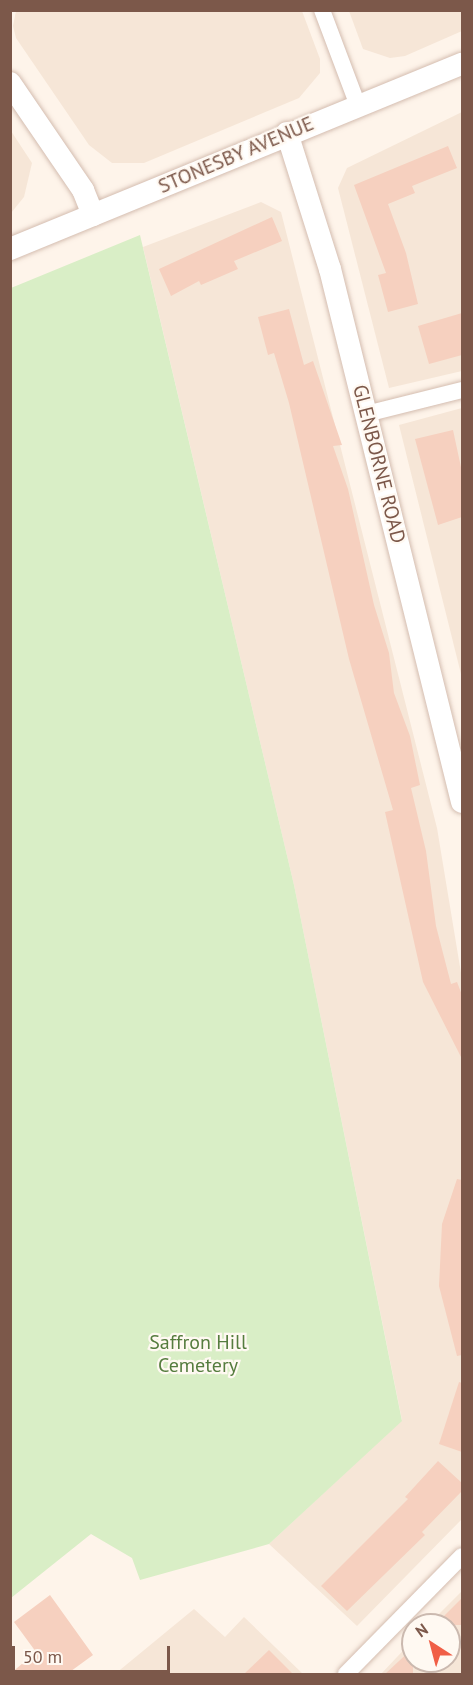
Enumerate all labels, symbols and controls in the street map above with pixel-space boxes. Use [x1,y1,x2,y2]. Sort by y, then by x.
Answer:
street label: STONESBY AVENUE [154,111,318,199]
street label: GLENBORNE ROAD [348,382,410,546]
park label: Saffron Hill Cemetery [149,1330,247,1377]
north arrow [401,1613,461,1673]
text: N [411,1619,432,1641]
scale bar [15,1634,172,1672]
text: 50 m [23,1645,62,1668]

